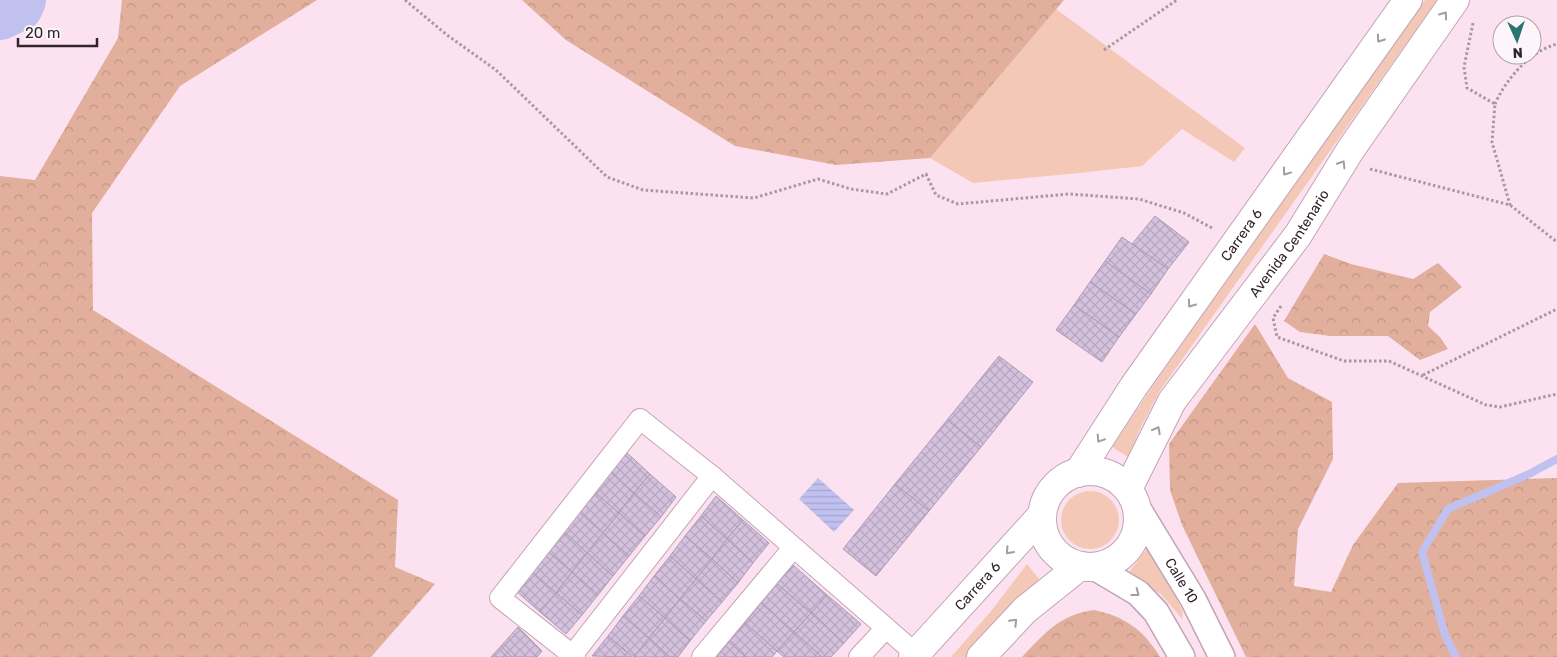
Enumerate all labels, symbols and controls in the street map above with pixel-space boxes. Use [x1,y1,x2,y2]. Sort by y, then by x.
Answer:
one-way arrow [1438,12,1446,21]
scale bar [18,15,96,47]
north arrow [1492,15,1542,65]
text: 20 m [25,24,60,42]
one-way arrow [1377,33,1385,42]
text: N [1512,44,1523,61]
one-way arrow [1336,160,1346,169]
one-way arrow [1283,166,1292,176]
street label: Avenida Centenario [1246,186,1333,300]
street label: Carrera 6 [1217,205,1266,264]
one-way arrow [1188,298,1197,308]
one-way arrow [1151,426,1161,435]
one-way arrow [1097,433,1106,442]
one-way arrow [1006,545,1015,554]
street label: Calle 10 [1161,555,1202,606]
street label: Carrera 6 [951,558,1004,614]
one-way arrow [1130,587,1140,596]
one-way arrow [1008,618,1017,627]

